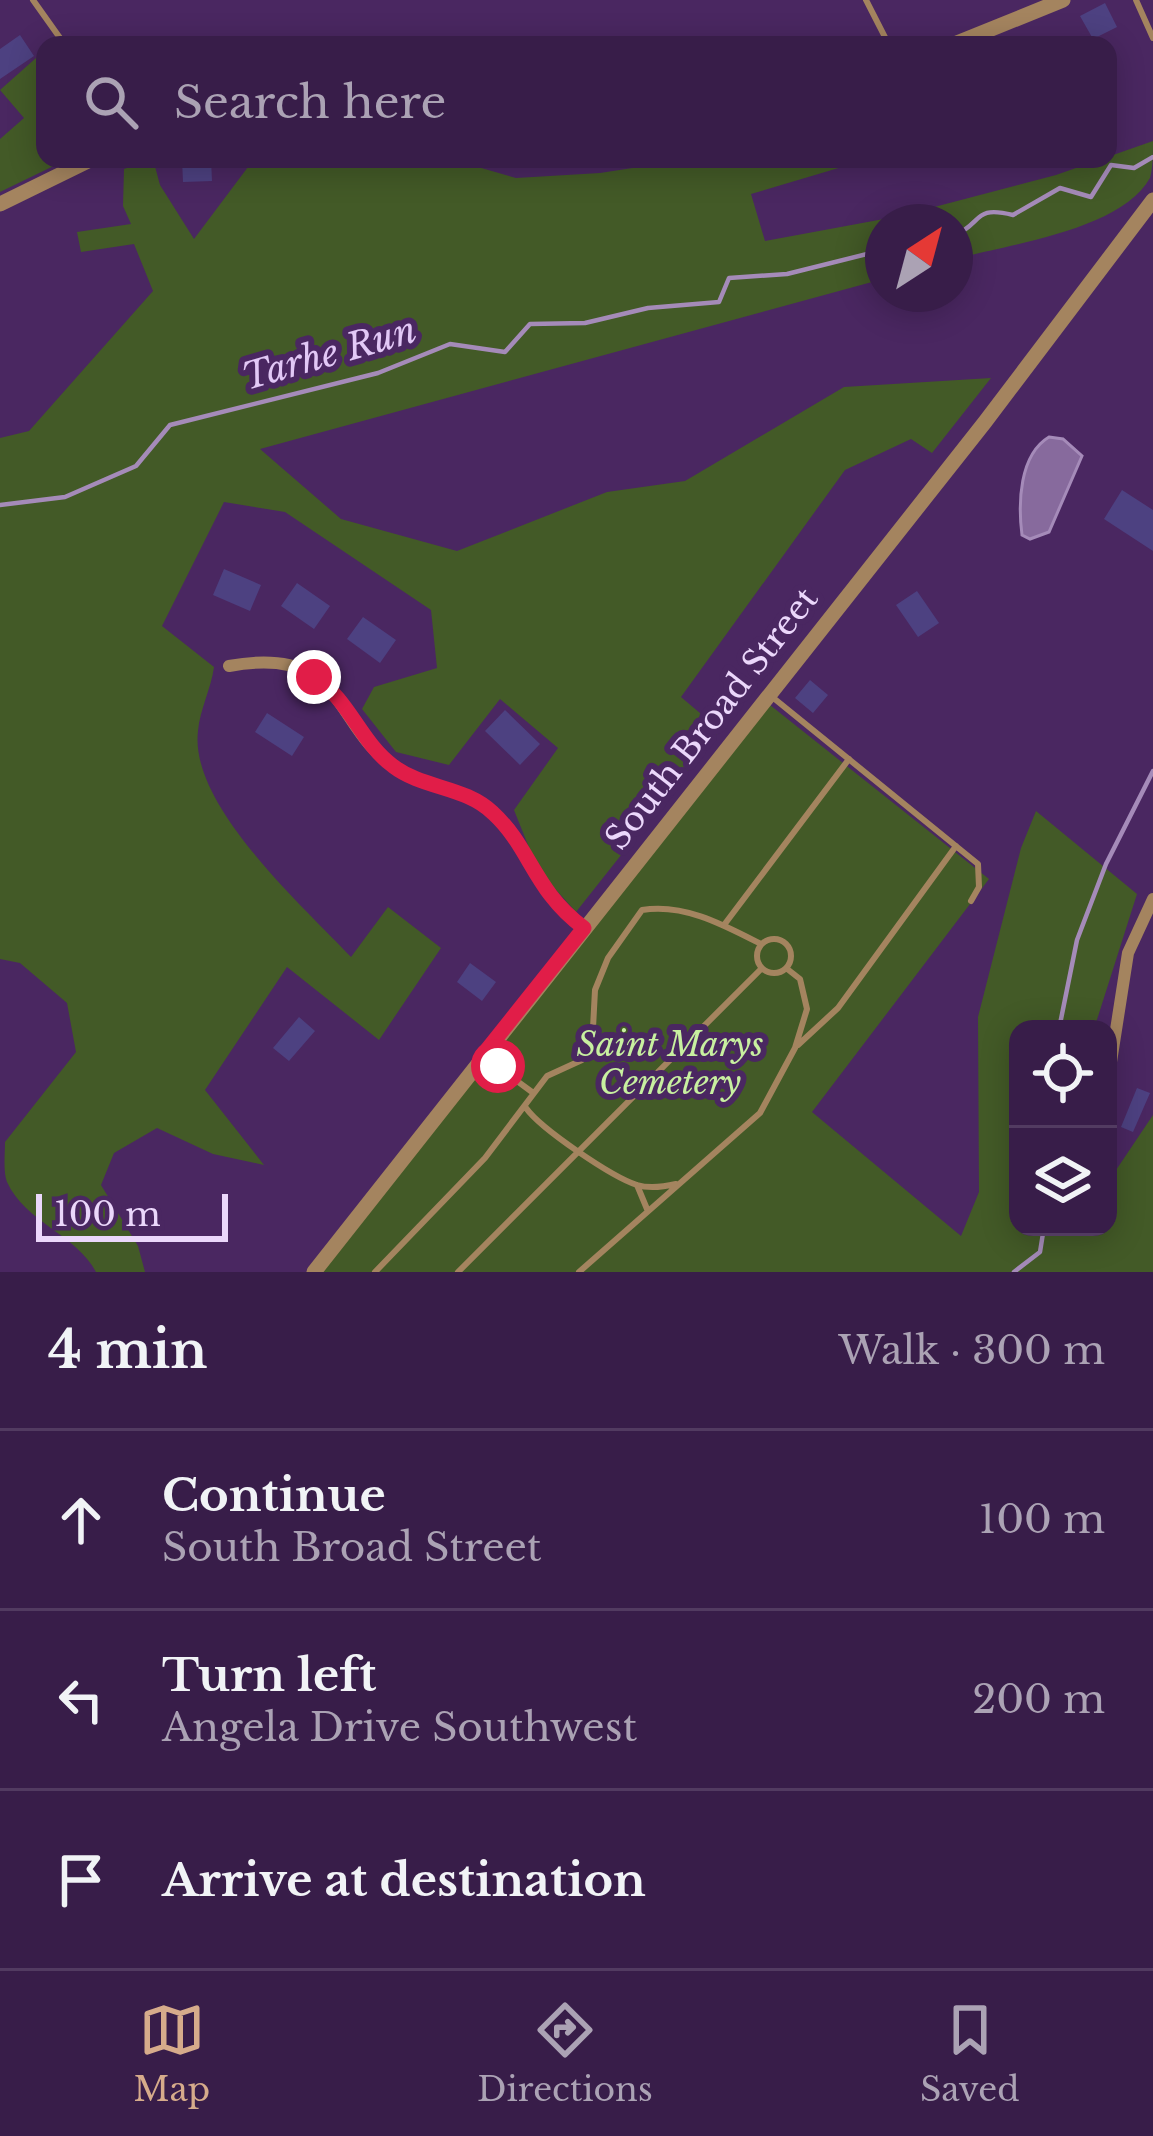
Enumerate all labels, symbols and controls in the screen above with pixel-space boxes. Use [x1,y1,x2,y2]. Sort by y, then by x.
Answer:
search box [36,36,1117,168]
icon: search [78,69,144,135]
text: Search here [174,74,446,130]
north arrow [865,204,973,312]
water label: Tarhe Run [237,307,421,400]
street label: South Broad Street [596,579,827,857]
route end [287,650,341,704]
map controls [1009,1020,1117,1236]
button: locate [1009,1020,1117,1128]
park label: Saint Marys Cemetery [576,1024,764,1103]
route start [471,1039,525,1093]
button: layers [1009,1128,1117,1236]
scale bar [36,1188,228,1241]
text: 100 m [54,1194,161,1235]
text: 4 min [48,1319,207,1382]
text: Walk · 300 m [839,1326,1105,1375]
text: Continue [162,1467,386,1523]
icon: ahead [48,1487,114,1553]
text: 100 m [979,1495,1105,1544]
text: South Broad Street [162,1523,542,1572]
text: Turn left [162,1647,376,1703]
icon: left [48,1667,114,1733]
text: 200 m [972,1675,1105,1724]
text: Angela Drive Southwest [162,1703,637,1752]
icon: arrive [48,1847,114,1913]
text: Arrive at destination [162,1852,646,1908]
tab: Map [134,1997,210,2110]
tab: Directions [477,1997,653,2110]
tab: Saved [920,1997,1019,2110]

